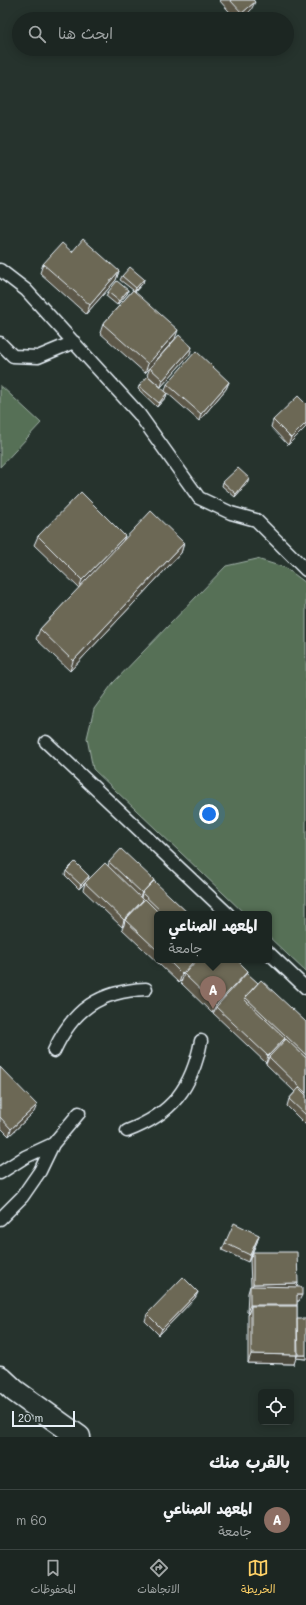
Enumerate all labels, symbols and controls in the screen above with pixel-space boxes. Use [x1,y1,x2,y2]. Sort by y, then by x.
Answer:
search box [12,12,294,56]
icon: search [26,23,48,45]
text: ابحث هنا [58,23,113,43]
your location [199,804,219,824]
popup [154,911,272,963]
text: المعهد الصناعي [169,915,257,935]
text: جامعة [169,939,202,956]
pin: A [200,976,226,1009]
map controls [258,1389,294,1425]
button: locate [258,1389,294,1425]
scale bar [12,1409,75,1428]
text: 20 m [18,1410,43,1425]
text: بالقرب منك [209,1450,290,1472]
text: المعهد الصناعي [163,1498,252,1518]
text: 60 m [16,1511,46,1528]
text: A [272,1511,282,1528]
text: جامعة [218,1522,252,1539]
tab: المحفوظات [31,1557,76,1599]
tab: الاتجاهات [137,1557,180,1599]
tab: الخريطة [241,1557,275,1599]

